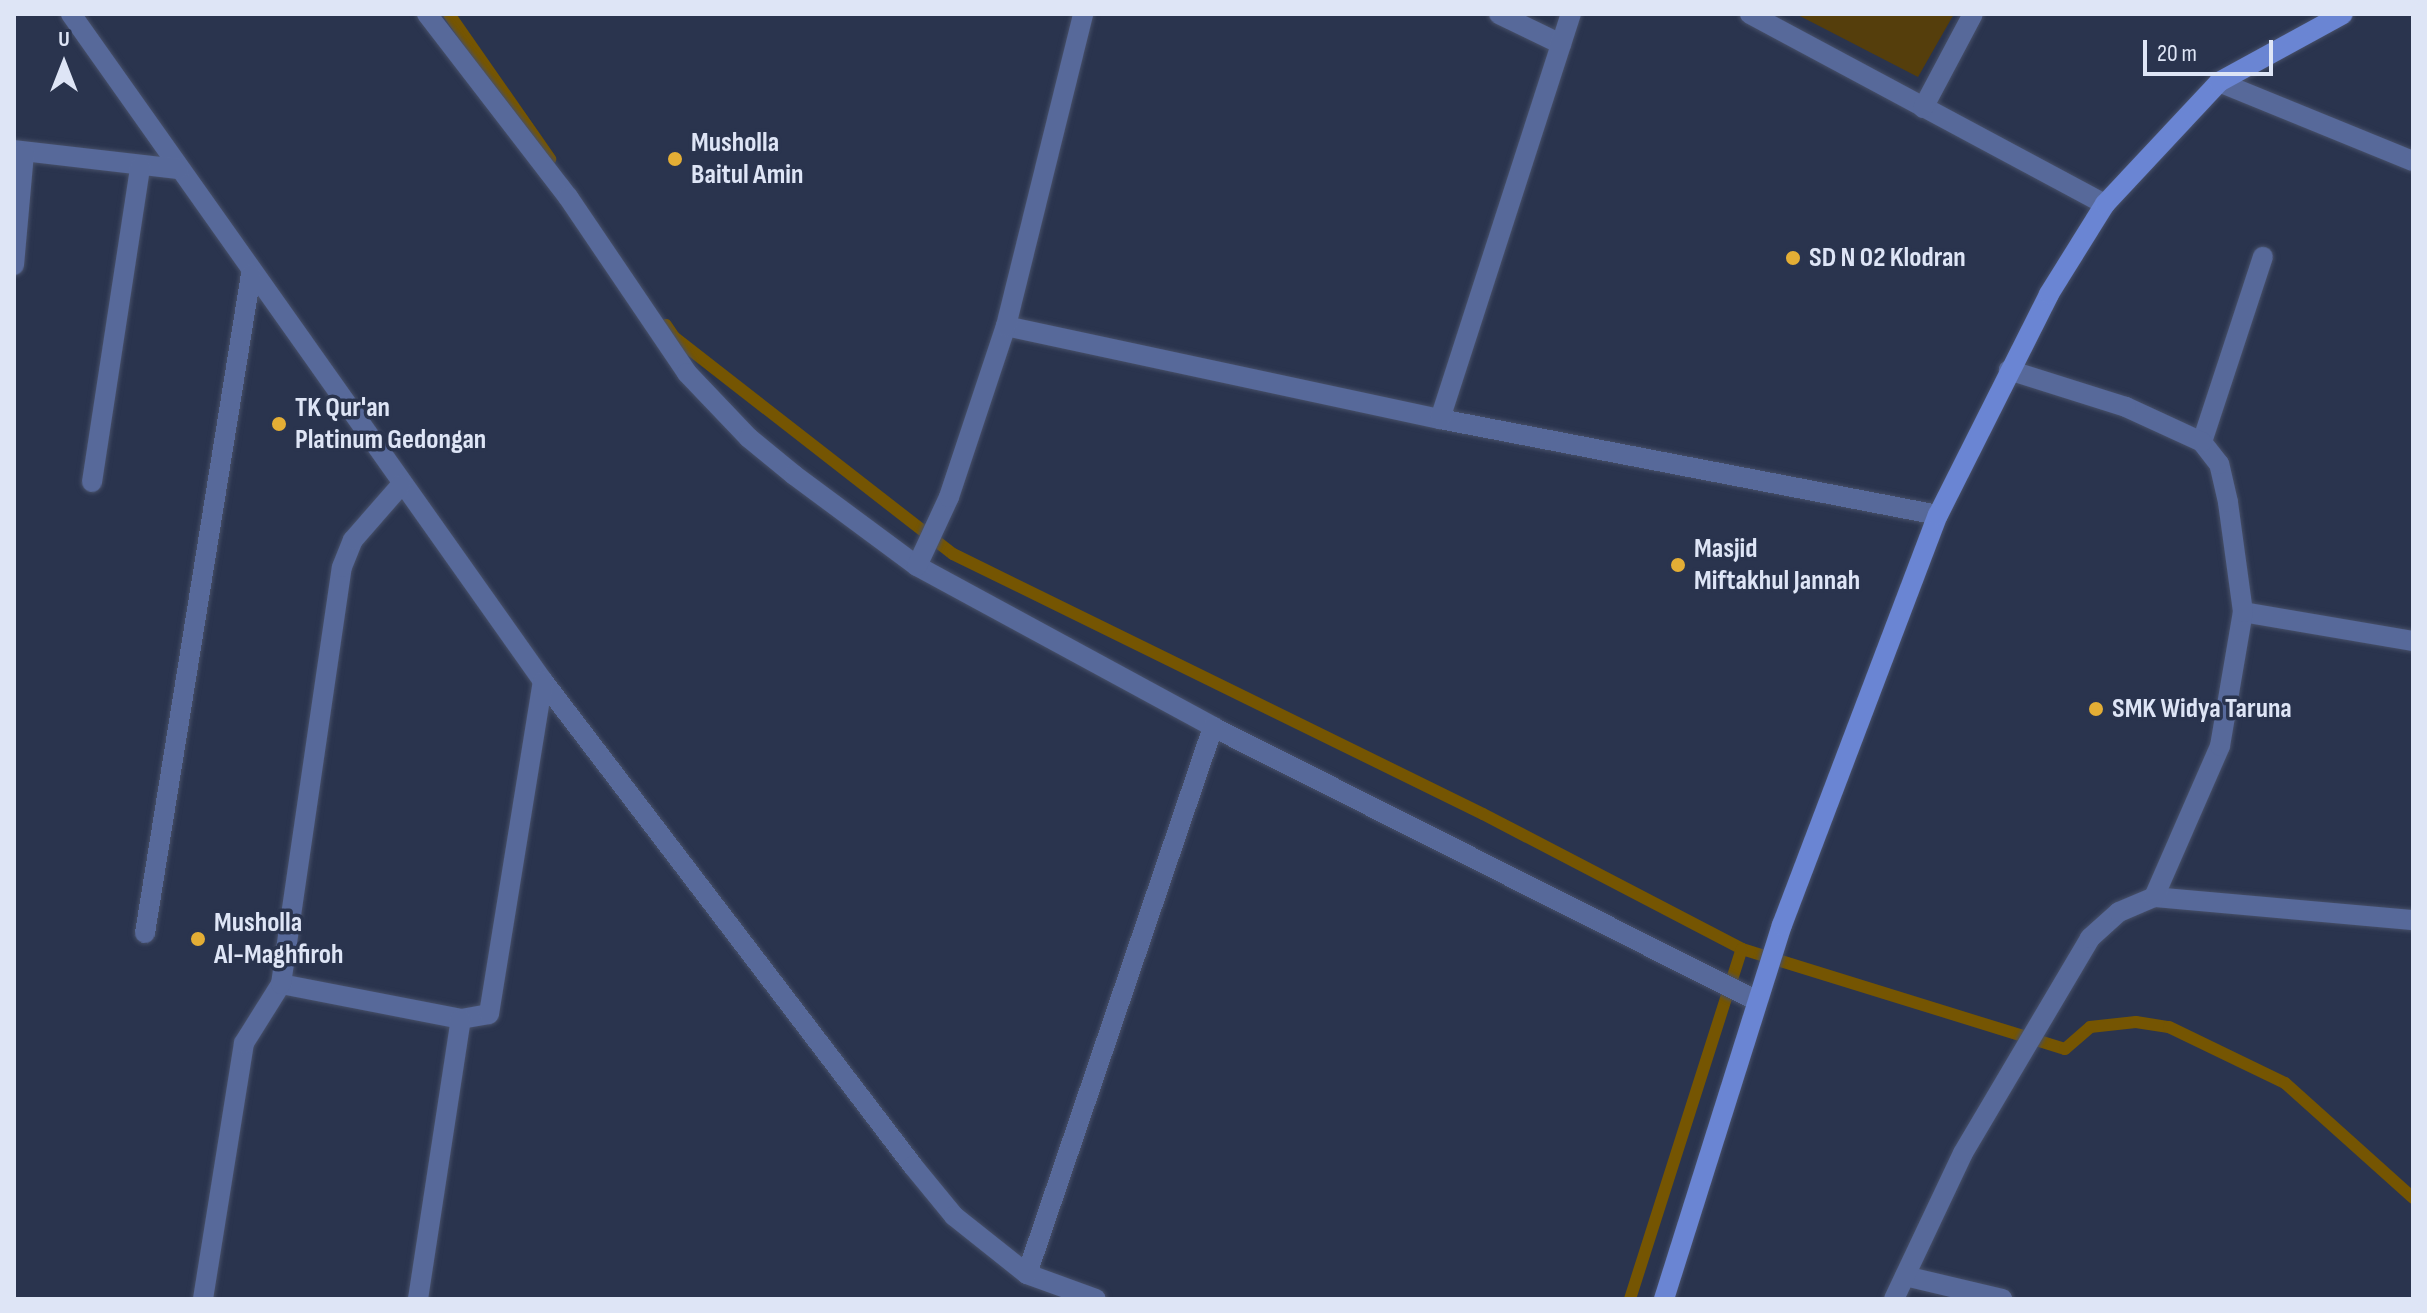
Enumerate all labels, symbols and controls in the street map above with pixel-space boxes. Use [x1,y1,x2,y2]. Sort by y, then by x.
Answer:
north arrow [24,24,104,104]
scale bar [2147,24,2277,74]
text: U [58,26,70,53]
text: 20 m [2157,39,2197,68]
place label: Musholla Baitul Amin [691,126,803,192]
marker: Musholla Baitul Amin [666,150,684,168]
place label: SD N 02 Klodran [1809,241,1966,275]
marker: SD N 02 Klodran [1784,249,1802,267]
place label: TK Qur'an Platinum Gedongan [295,391,486,457]
marker: TK Qur'an Platinum Gedongan [270,415,288,433]
place label: Masjid Miftakhul Jannah [1694,532,1860,598]
marker: Masjid Miftakhul Jannah [1669,556,1687,574]
place label: SMK Widya Taruna [2112,692,2292,726]
marker: SMK Widya Taruna [2087,700,2105,718]
place label: Musholla Al-Maghfiroh [214,906,343,972]
marker: Musholla Al-Maghfiroh [189,930,207,948]

